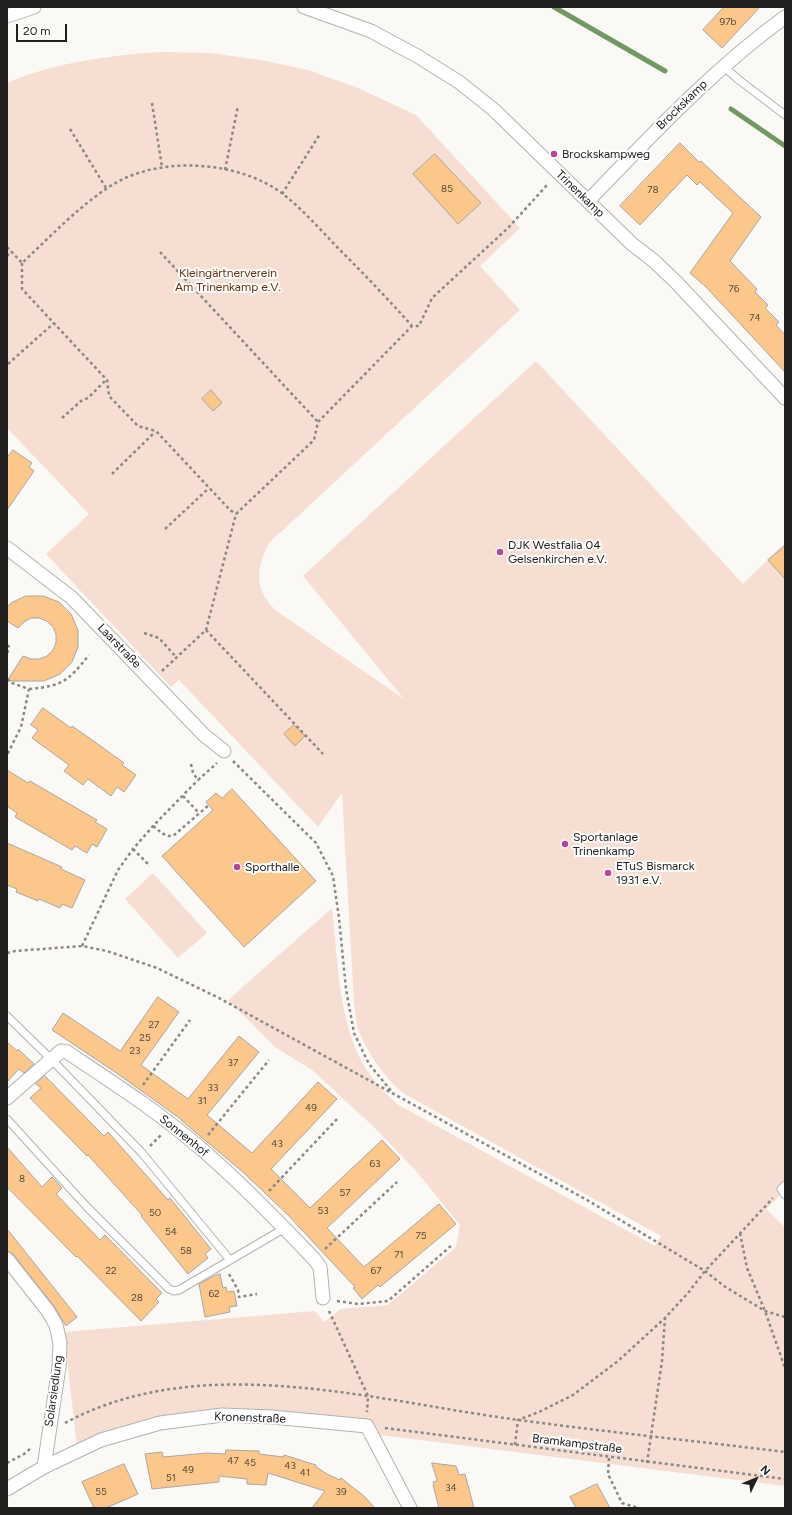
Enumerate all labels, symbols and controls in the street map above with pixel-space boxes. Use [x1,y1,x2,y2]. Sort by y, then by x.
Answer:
scale bar [18,16,69,42]
house number: 97b [720,16,736,28]
text: 20 m [23,24,51,38]
street label: Brockskamp [653,77,711,133]
place label: Brockskampweg [562,147,650,161]
marker: Brockskampweg [549,149,559,159]
street label: Trinenkamp [553,167,607,221]
house number: 85 [441,183,453,195]
house number: 78 [647,184,659,196]
park label: Kleingärtnerverein Am Trinenkamp e.V. [175,266,281,294]
house number: 76 [728,283,740,295]
house number: 74 [749,312,761,324]
place label: DJK Westfalia 04 Gelsenkirchen e.V. [508,538,607,566]
marker: DJK Westfalia 04 Gelsenkirchen e.V. [495,547,505,557]
street label: Laarstraße [94,621,144,671]
place label: Sportanlage Trinenkamp [573,830,638,858]
marker: Sportanlage Trinenkamp [560,839,570,849]
place label: ETuS Bismarck 1931 e.V. [616,859,695,887]
place label: Sporthalle [245,860,300,874]
marker: Sporthalle [232,862,242,872]
marker: ETuS Bismarck 1931 e.V. [603,868,613,878]
house number: 27 [149,1019,159,1031]
house number: 25 [139,1032,151,1044]
house number: 23 [129,1045,141,1057]
house number: 37 [228,1057,238,1069]
house number: 33 [208,1082,218,1094]
house number: 31 [197,1095,207,1107]
house number: 49 [305,1102,317,1114]
street label: Sonnenhof [157,1112,211,1160]
house number: 43 [271,1138,283,1150]
house number: 63 [369,1158,381,1170]
house number: 8 [19,1173,25,1185]
house number: 57 [339,1187,351,1199]
house number: 53 [317,1205,329,1217]
house number: 50 [149,1207,161,1219]
house number: 54 [165,1226,177,1238]
house number: 75 [415,1230,427,1242]
house number: 58 [180,1245,192,1257]
house number: 71 [394,1249,404,1261]
house number: 22 [105,1265,117,1277]
house number: 67 [370,1265,382,1277]
house number: 62 [208,1288,220,1300]
house number: 28 [131,1292,143,1304]
street label: Solarsiedlung [42,1354,66,1428]
street label: Kronenstraße [214,1410,286,1426]
street label: Bramkampstraße [531,1431,623,1457]
house number: 47 [227,1455,239,1467]
house number: 45 [244,1457,256,1469]
north arrow [736,1459,776,1499]
house number: 43 [284,1460,296,1472]
text: N [757,1463,773,1478]
house number: 49 [182,1464,194,1476]
house number: 41 [300,1467,310,1479]
house number: 51 [166,1472,176,1484]
house number: 34 [445,1482,457,1494]
house number: 55 [95,1486,107,1498]
house number: 39 [335,1486,347,1498]

